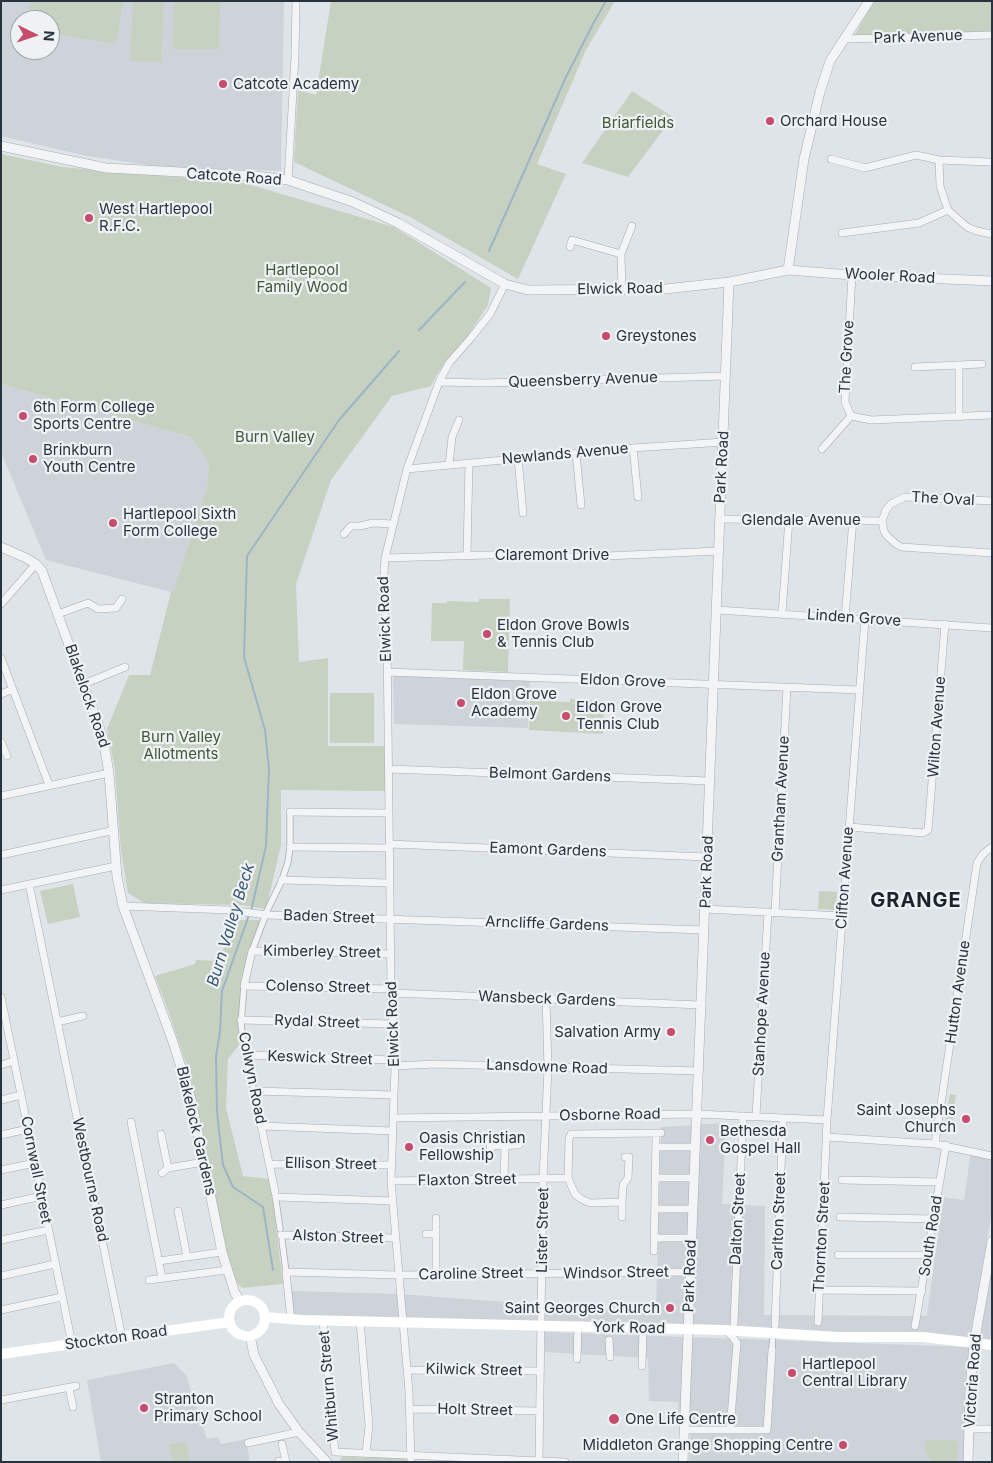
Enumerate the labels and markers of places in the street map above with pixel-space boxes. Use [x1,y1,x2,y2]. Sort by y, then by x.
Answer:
place label: Catcote Academy [233,75,359,93]
marker: Catcote Academy [217,78,229,90]
place label: Orchard House [780,112,887,130]
marker: Orchard House [764,115,776,127]
place label: West Hartlepool R.F.C. [99,200,212,235]
marker: West Hartlepool R.F.C. [83,212,95,224]
place label: Greystones [616,327,697,345]
marker: Greystones [600,330,612,342]
place label: 6th Form College Sports Centre [33,398,155,433]
marker: 6th Form College Sports Centre [17,410,29,422]
place label: Brinkburn Youth Centre [43,441,136,476]
marker: Brinkburn Youth Centre [27,453,39,465]
place label: Hartlepool Sixth Form College [123,505,236,540]
marker: Hartlepool Sixth Form College [107,517,119,529]
place label: Eldon Grove Bowls & Tennis Club [497,616,630,651]
marker: Eldon Grove Bowls & Tennis Club [481,628,493,640]
place label: Eldon Grove Academy [471,685,557,720]
marker: Eldon Grove Academy [455,697,467,709]
place label: Eldon Grove Tennis Club [576,698,662,733]
marker: Eldon Grove Tennis Club [560,710,572,722]
place label: Salvation Army [554,1023,661,1041]
marker: Salvation Army [665,1026,677,1038]
place label: Saint Josephs Church [856,1101,956,1136]
marker: Saint Josephs Church [960,1113,972,1125]
place label: Bethesda Gospel Hall [720,1122,801,1157]
place label: Oasis Christian Fellowship [419,1129,526,1164]
marker: Bethesda Gospel Hall [704,1134,716,1146]
marker: Oasis Christian Fellowship [403,1141,415,1153]
place label: Saint Georges Church [504,1299,660,1317]
marker: Saint Georges Church [664,1302,676,1314]
place label: Hartlepool Central Library [802,1355,907,1390]
marker: Hartlepool Central Library [786,1367,798,1379]
place label: Stranton Primary School [154,1390,262,1425]
marker: Stranton Primary School [138,1402,150,1414]
place label: One Life Centre [625,1410,736,1428]
marker: One Life Centre [607,1412,621,1426]
place label: Middleton Grange Shopping Centre [583,1436,833,1454]
marker: Middleton Grange Shopping Centre [837,1439,849,1451]

